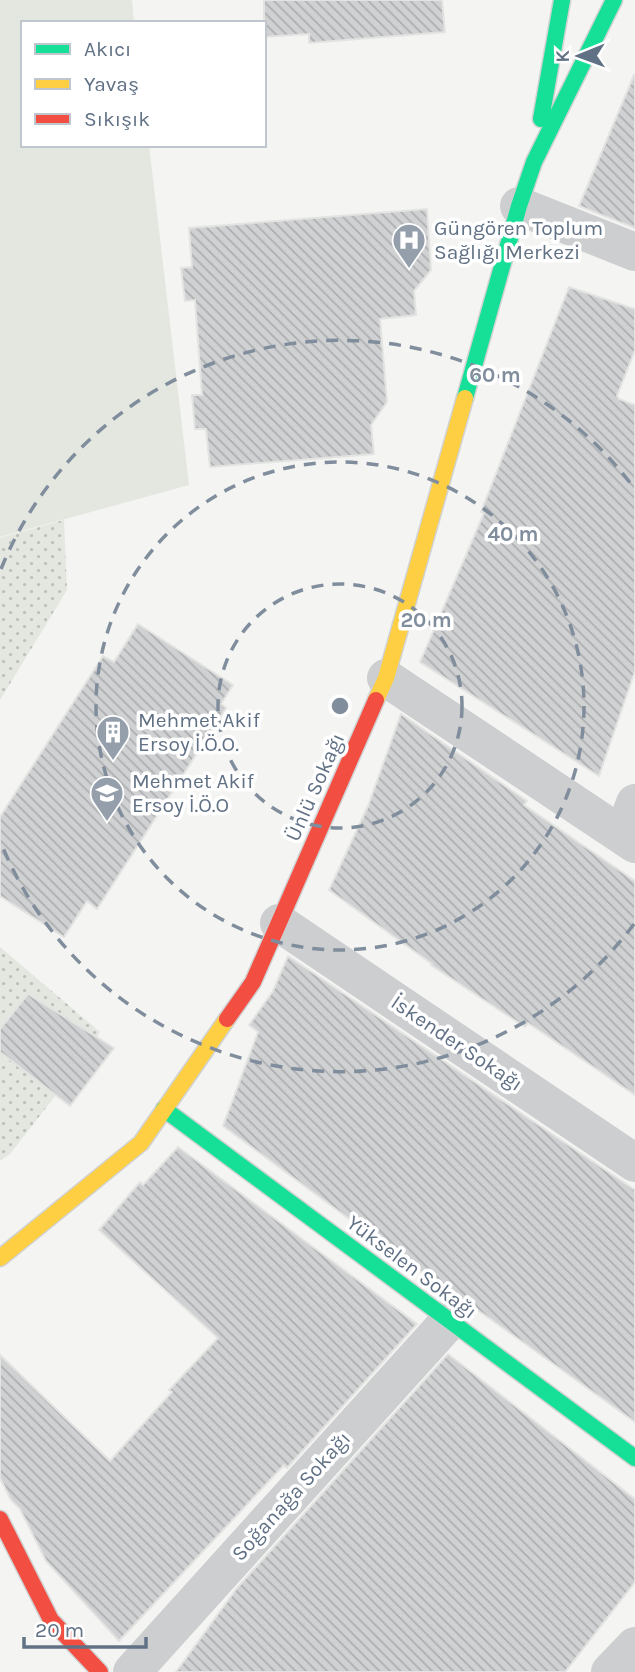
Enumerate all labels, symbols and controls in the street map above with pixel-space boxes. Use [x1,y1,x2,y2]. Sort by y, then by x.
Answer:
legend [21,21,266,147]
north arrow [544,21,614,91]
text: Akıcı [84,37,131,61]
text: K [552,49,574,63]
text: Yavaş [84,72,139,96]
text: Sıkışık [84,107,150,131]
place label: Güngören Toplum Sağlığı Merkezi [434,216,603,264]
hospital icon: Güngören Toplum Sağlığı Merkezi [390,221,428,270]
text: 60 m [469,363,521,387]
text: 40 m [487,522,539,546]
text: 20 m [400,608,452,632]
centre of rings [328,694,352,718]
place label: Mehmet Akif Ersoy İ.Ö.O. [138,708,261,756]
building icon: Mehmet Akif Ersoy İ.Ö.O. [94,713,132,762]
street label: Ünlü Sokağı [281,729,349,845]
place label: Mehmet Akif Ersoy İ.Ö.O [132,769,255,817]
school or university icon: Mehmet Akif Ersoy İ.Ö.O [88,774,126,823]
street label: İskender Sokağı [387,990,527,1096]
street label: Yükselen Sokağı [342,1210,482,1324]
street label: Soğanağa Sokağı [227,1426,355,1566]
scale bar [24,1606,147,1650]
text: 20 m [35,1618,84,1642]

